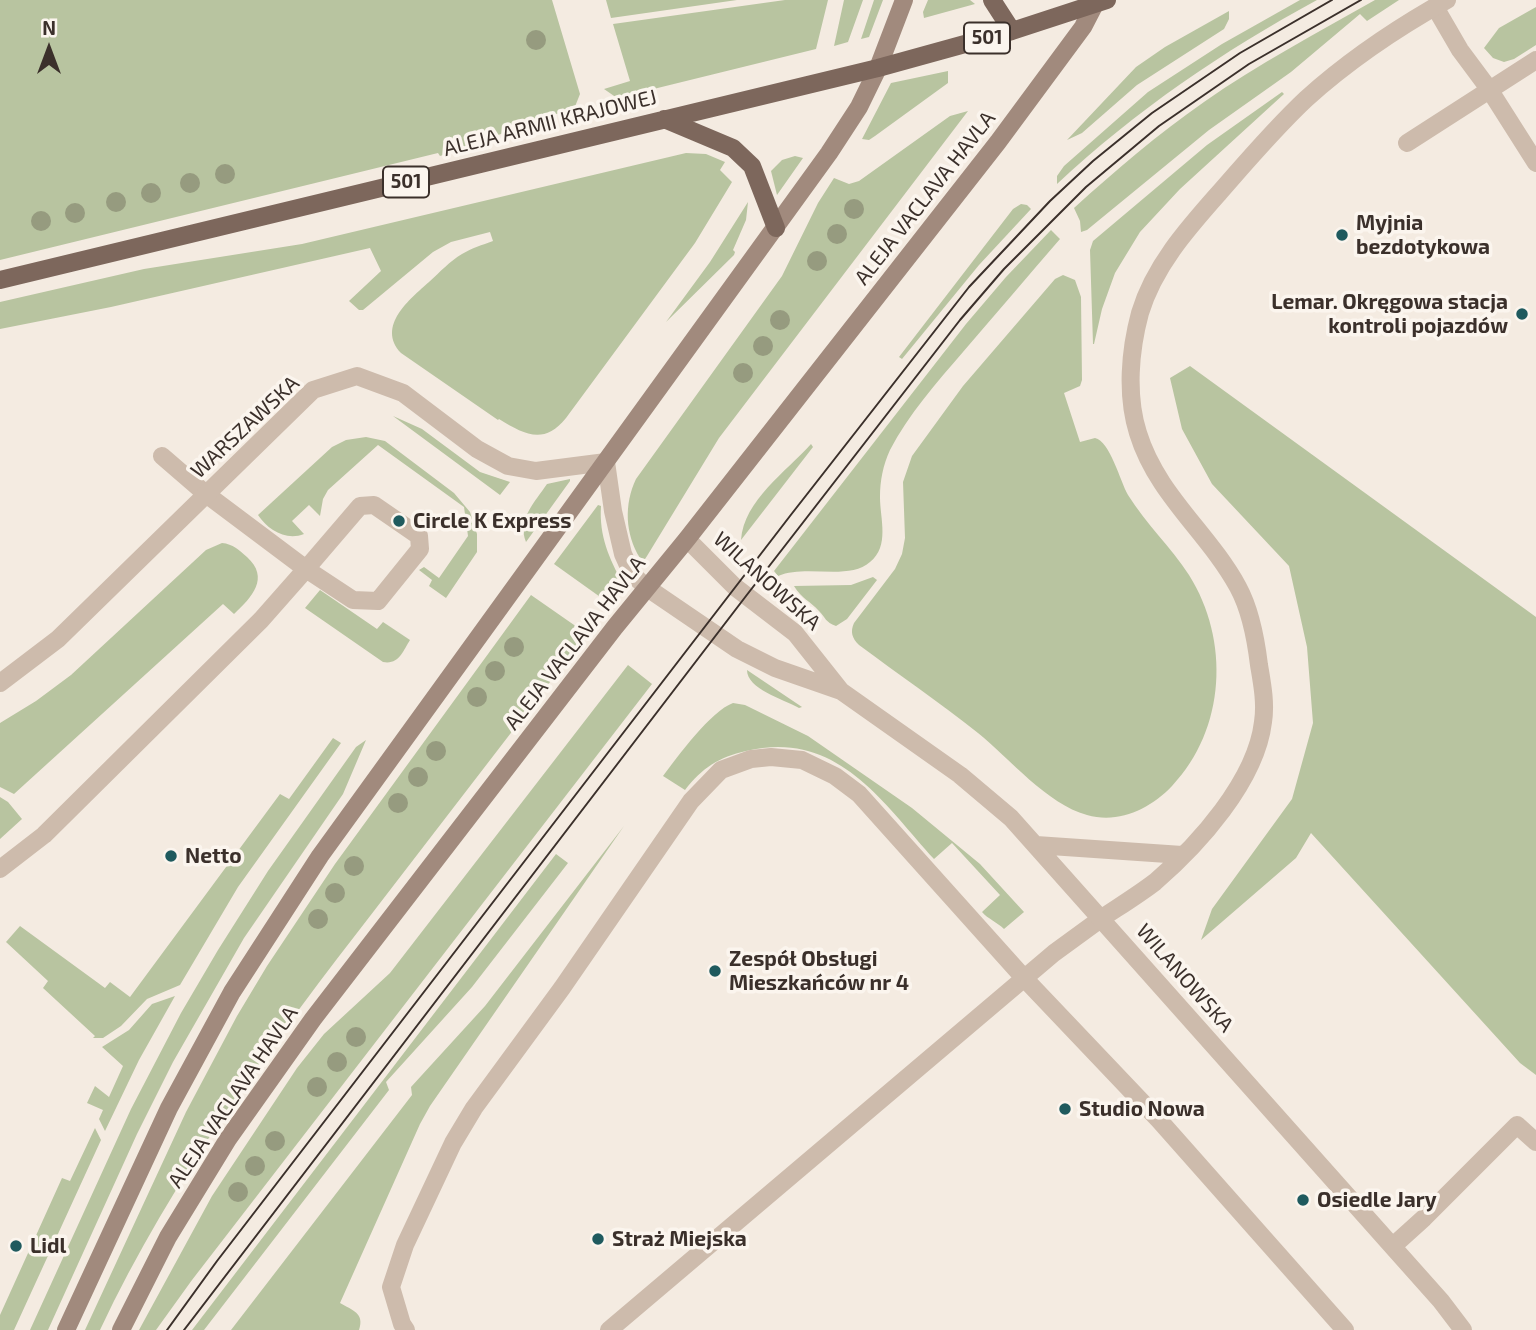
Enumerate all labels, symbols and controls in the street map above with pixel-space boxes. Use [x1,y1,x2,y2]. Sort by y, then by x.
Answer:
north arrow [14,14,84,84]
text: N [42,16,56,39]
road number: 501 [964,22,1010,54]
street label: ALEJA ARMII KRAJOWEJ [441,84,659,162]
street label: ALEJA VACLAVA HAVLA [849,106,1001,290]
road number: 501 [383,166,429,198]
place label: Myjnia bezdotykowa [1356,210,1490,260]
marker: Myjnia bezdotykowa [1334,227,1350,243]
place label: Lemar. Okręgowa stacja kontroli pojazdów [1271,289,1508,339]
marker: Lemar. Okręgowa stacja kontroli pojazdów [1514,306,1530,322]
street label: WARSZAWSKA [186,370,304,484]
place label: Circle K Express [413,508,571,534]
marker: Circle K Express [391,513,407,529]
street label: WILANOWSKA [708,526,826,636]
street label: ALEJA VACLAVA HAVLA [499,551,651,735]
place label: Netto [185,843,242,869]
marker: Netto [163,848,179,864]
street label: WILANOWSKA [1131,919,1239,1037]
place label: Zespół Obsługi Mieszkańców nr 4 [729,946,909,996]
marker: Zespół Obsługi Mieszkańców nr 4 [707,963,723,979]
street label: ALEJA VACLAVA HAVLA [163,1001,303,1193]
place label: Studio Nowa [1079,1096,1205,1122]
marker: Studio Nowa [1057,1101,1073,1117]
place label: Osiedle Jary [1317,1187,1437,1213]
marker: Osiedle Jary [1295,1192,1311,1208]
place label: Straż Miejska [612,1226,747,1252]
marker: Straż Miejska [590,1231,606,1247]
place label: Lidl [30,1233,66,1259]
marker: Lidl [8,1238,24,1254]

